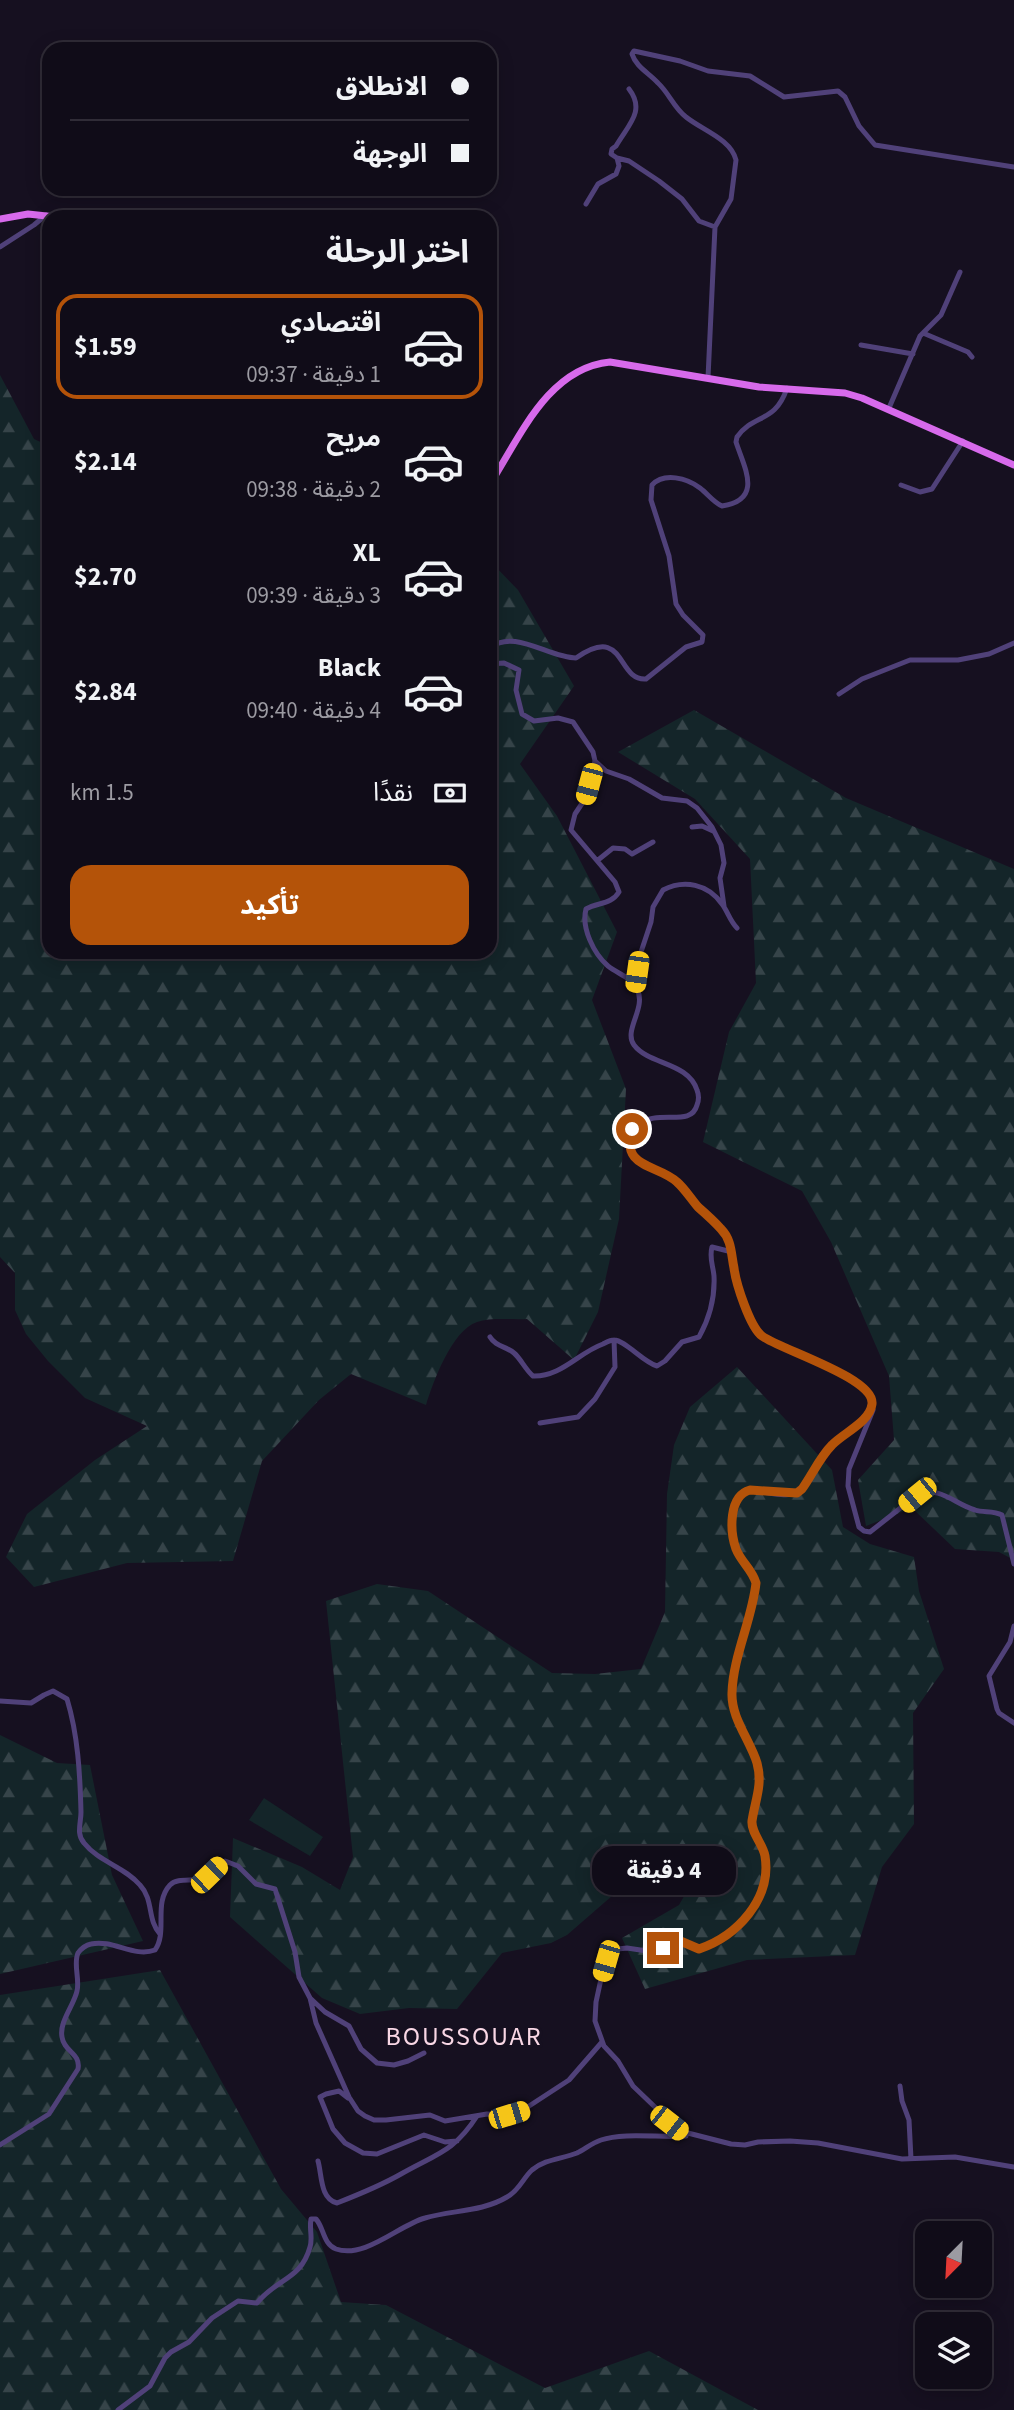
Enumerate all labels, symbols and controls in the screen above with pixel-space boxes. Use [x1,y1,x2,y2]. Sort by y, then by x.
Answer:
text: الانطلاق [336,68,427,105]
text: الوجهة [353,135,427,172]
text: اختر الرحلة [326,229,469,275]
text: اقتصادي [281,304,381,341]
icon: car [402,315,465,378]
text: $1.59 [74,328,137,365]
text: 1 دقيقة · 09:37 [246,358,381,391]
text: مريح [326,419,381,456]
icon: car [402,430,465,493]
text: $2.14 [74,443,137,480]
text: 2 دقيقة · 09:38 [246,473,381,506]
text: XL [353,534,381,571]
icon: car [402,545,465,608]
text: $2.70 [74,558,137,595]
text: 3 دقيقة · 09:39 [246,579,381,612]
text: Black [318,649,381,686]
icon: car [402,660,465,723]
text: $2.84 [74,673,137,710]
text: 4 دقيقة · 09:40 [246,694,381,727]
car [574,761,605,807]
text: نقدًا [373,774,413,811]
icon: cash [431,774,469,812]
text: 1.5 km [70,776,134,809]
button: تأكيد [70,865,469,945]
car [624,950,651,994]
route start [616,1113,648,1145]
car [895,1474,940,1516]
callout: 4 دقيقة [591,1846,735,1896]
car [187,1853,232,1897]
text: 4 دقيقة [627,1854,701,1887]
route end [647,1932,679,1964]
car [591,1938,622,1984]
district label: BOUSSOUAR [386,2018,543,2055]
car [486,2099,533,2131]
car [646,2102,693,2144]
north arrow [915,2221,992,2298]
map controls [915,2221,992,2389]
button: layers [915,2312,992,2389]

